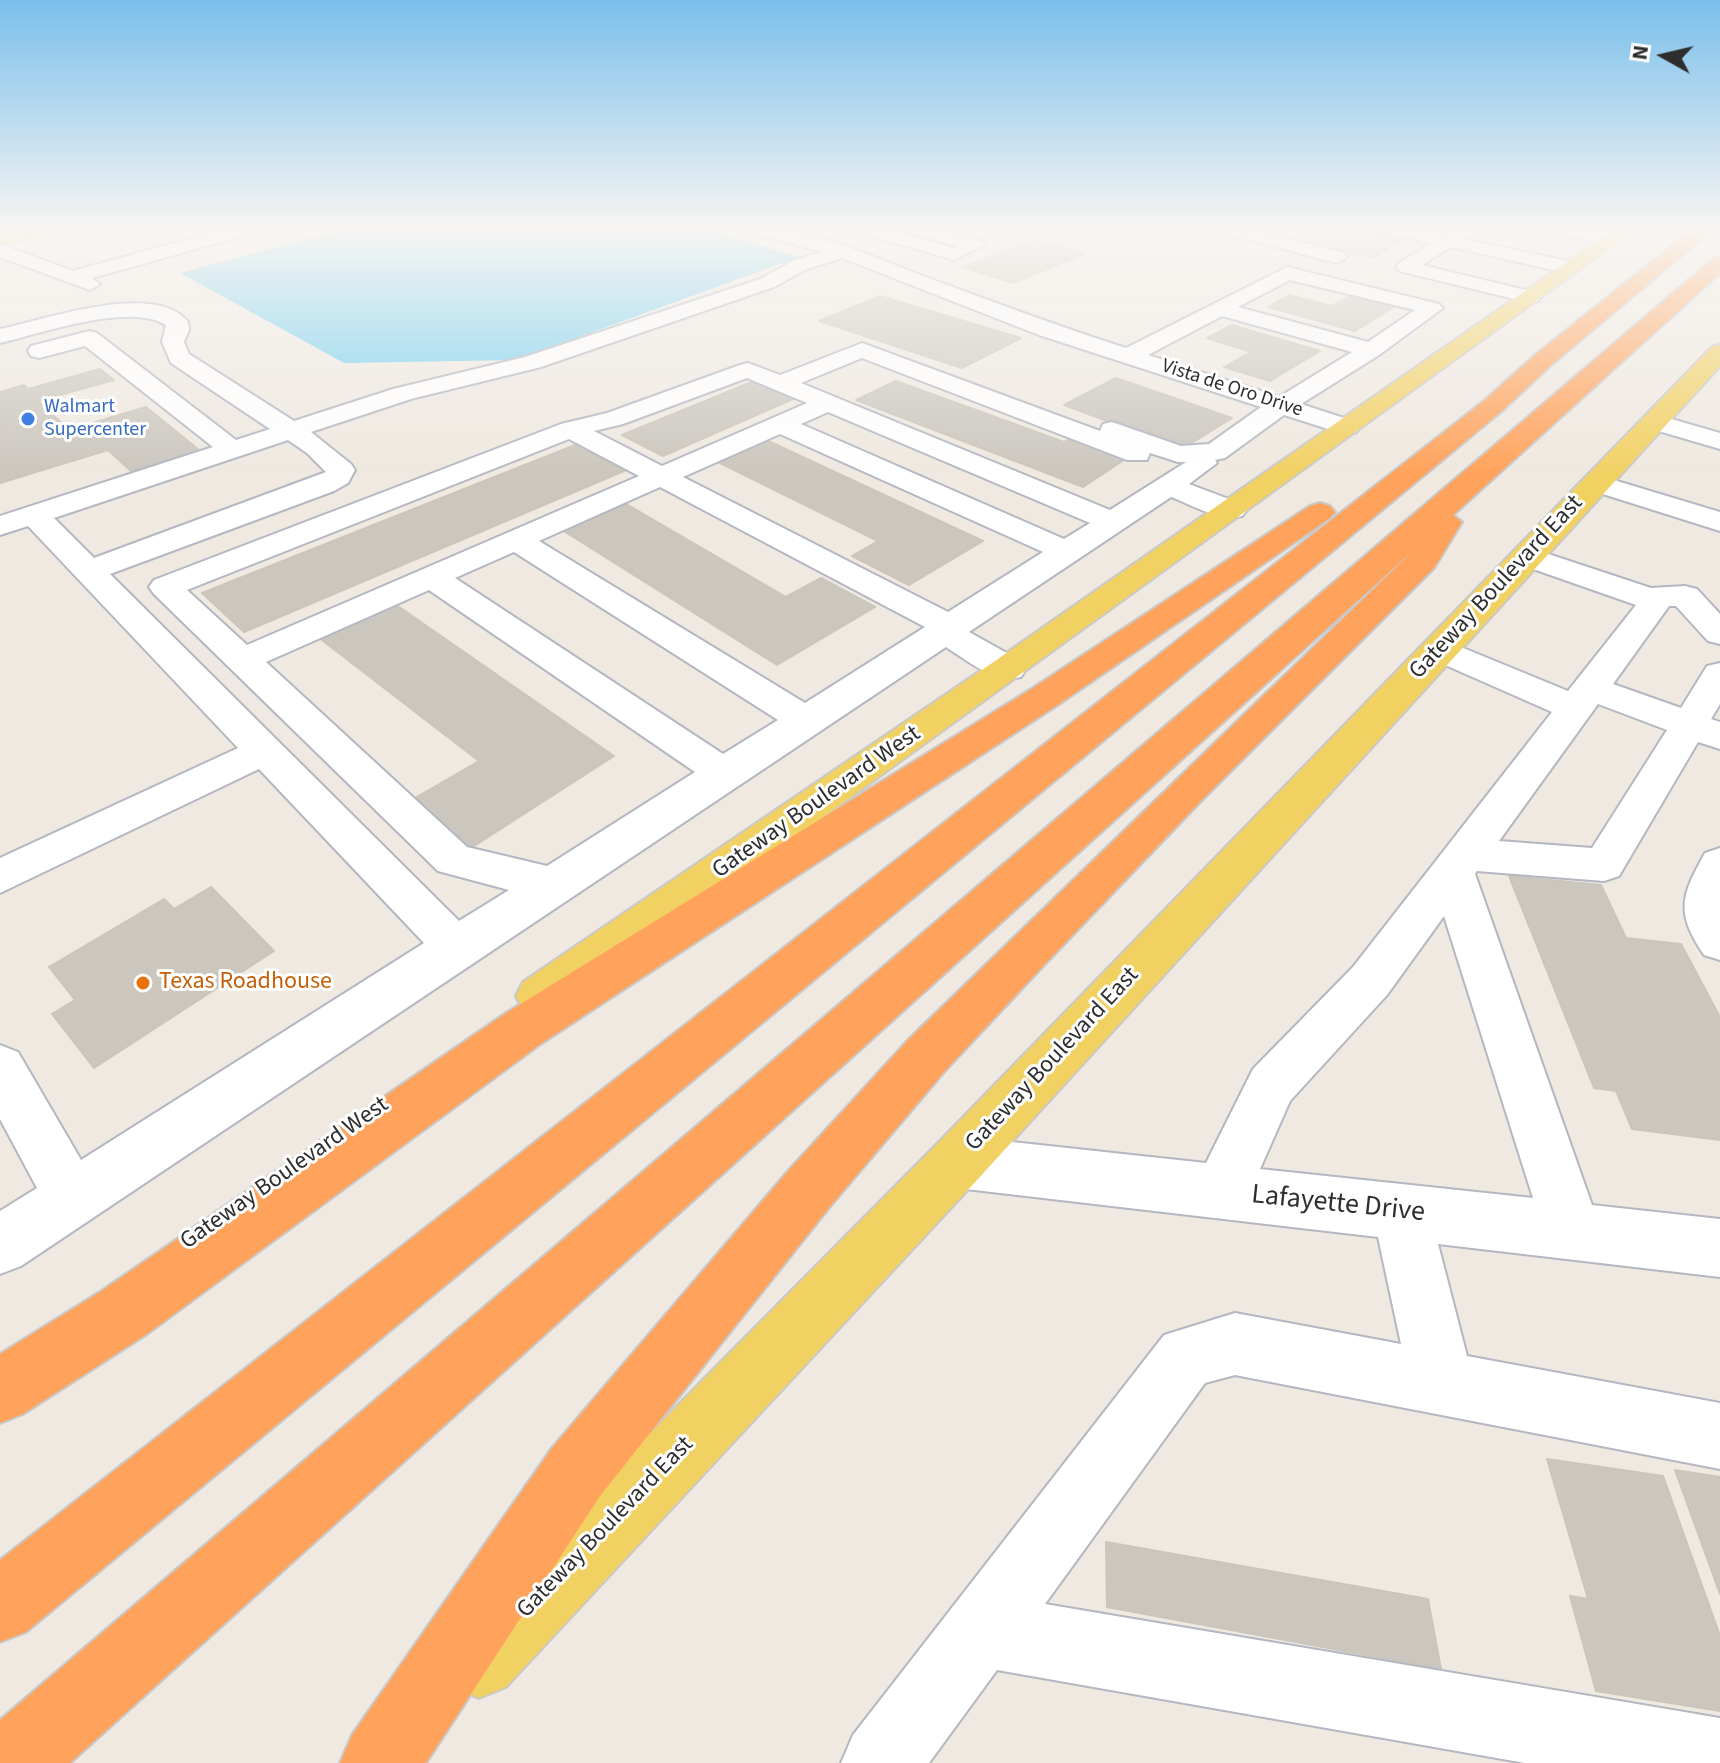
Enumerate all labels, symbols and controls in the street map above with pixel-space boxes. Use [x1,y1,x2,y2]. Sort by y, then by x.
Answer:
north arrow [1624,16,1704,96]
text: N [1623,43,1657,62]
street label: Vista de Oro Drive [1158,355,1306,423]
place label: Walmart Supercenter [44,396,146,443]
marker: Walmart Supercenter [19,410,37,428]
street label: Gateway Boulevard East [1404,490,1590,686]
street label: Gateway Boulevard West [707,720,927,886]
street label: Gateway Boulevard East [960,962,1146,1158]
place label: Texas Roadhouse [159,969,332,997]
marker: Texas Roadhouse [134,974,152,992]
street label: Gateway Boulevard West [175,1091,395,1257]
street label: Lafayette Drive [1250,1179,1426,1231]
street label: Gateway Boulevard East [512,1431,700,1625]

